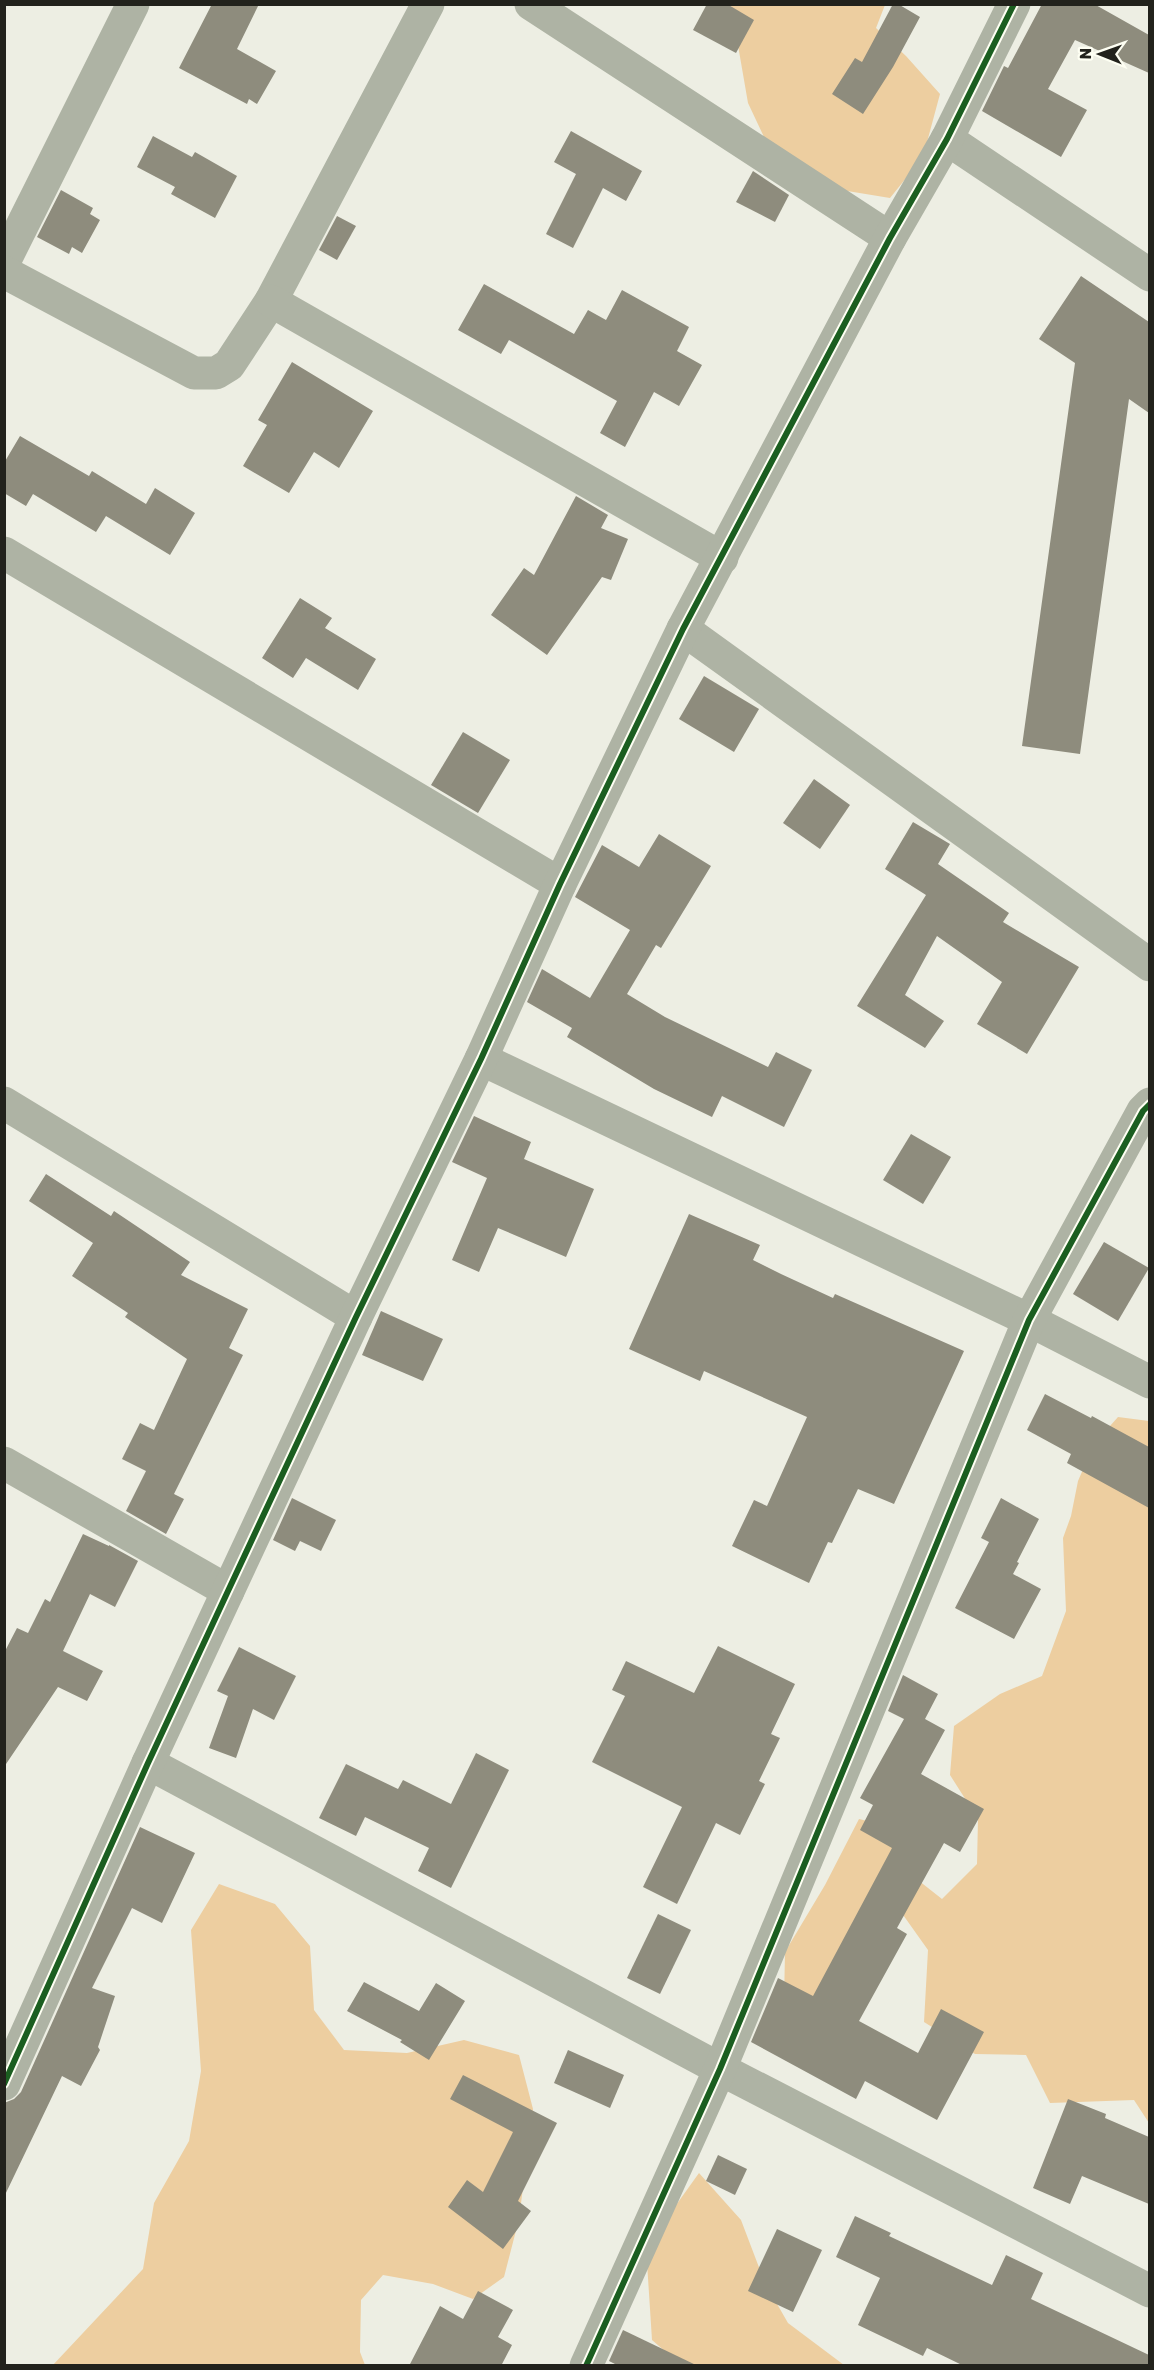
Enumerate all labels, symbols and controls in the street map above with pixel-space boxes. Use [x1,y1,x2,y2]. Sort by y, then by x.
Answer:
north arrow [1070,24,1130,84]
text: N [1076,48,1095,60]

